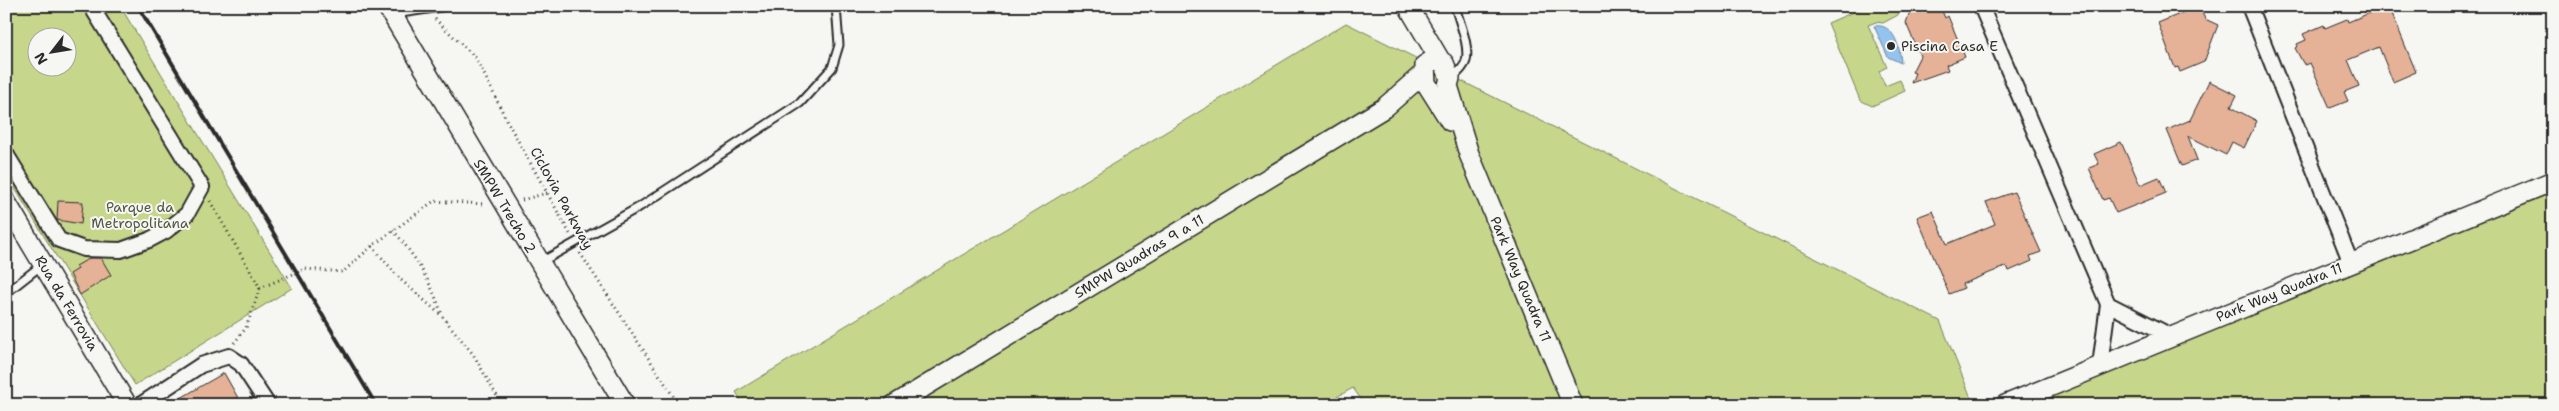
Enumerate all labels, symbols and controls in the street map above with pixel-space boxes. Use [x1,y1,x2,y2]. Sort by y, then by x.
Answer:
north arrow [28,28,78,78]
place label: Piscina Casa E [1901,37,1998,55]
marker: Piscina Casa E [1885,40,1897,52]
text: N [30,49,51,68]
street label: Ciclovia Parkway [526,144,598,252]
street label: SMPW Trecho 2 [470,156,540,256]
park label: Parque da Metropolitana [91,198,189,232]
street label: SMPW Quadras 9 a 11 [1071,210,1207,302]
street label: Park Way Quadra 11 [1486,213,1556,345]
street label: Rua da Ferrovia [31,252,103,354]
street label: Park Way Quadra 11 [2213,258,2345,326]

